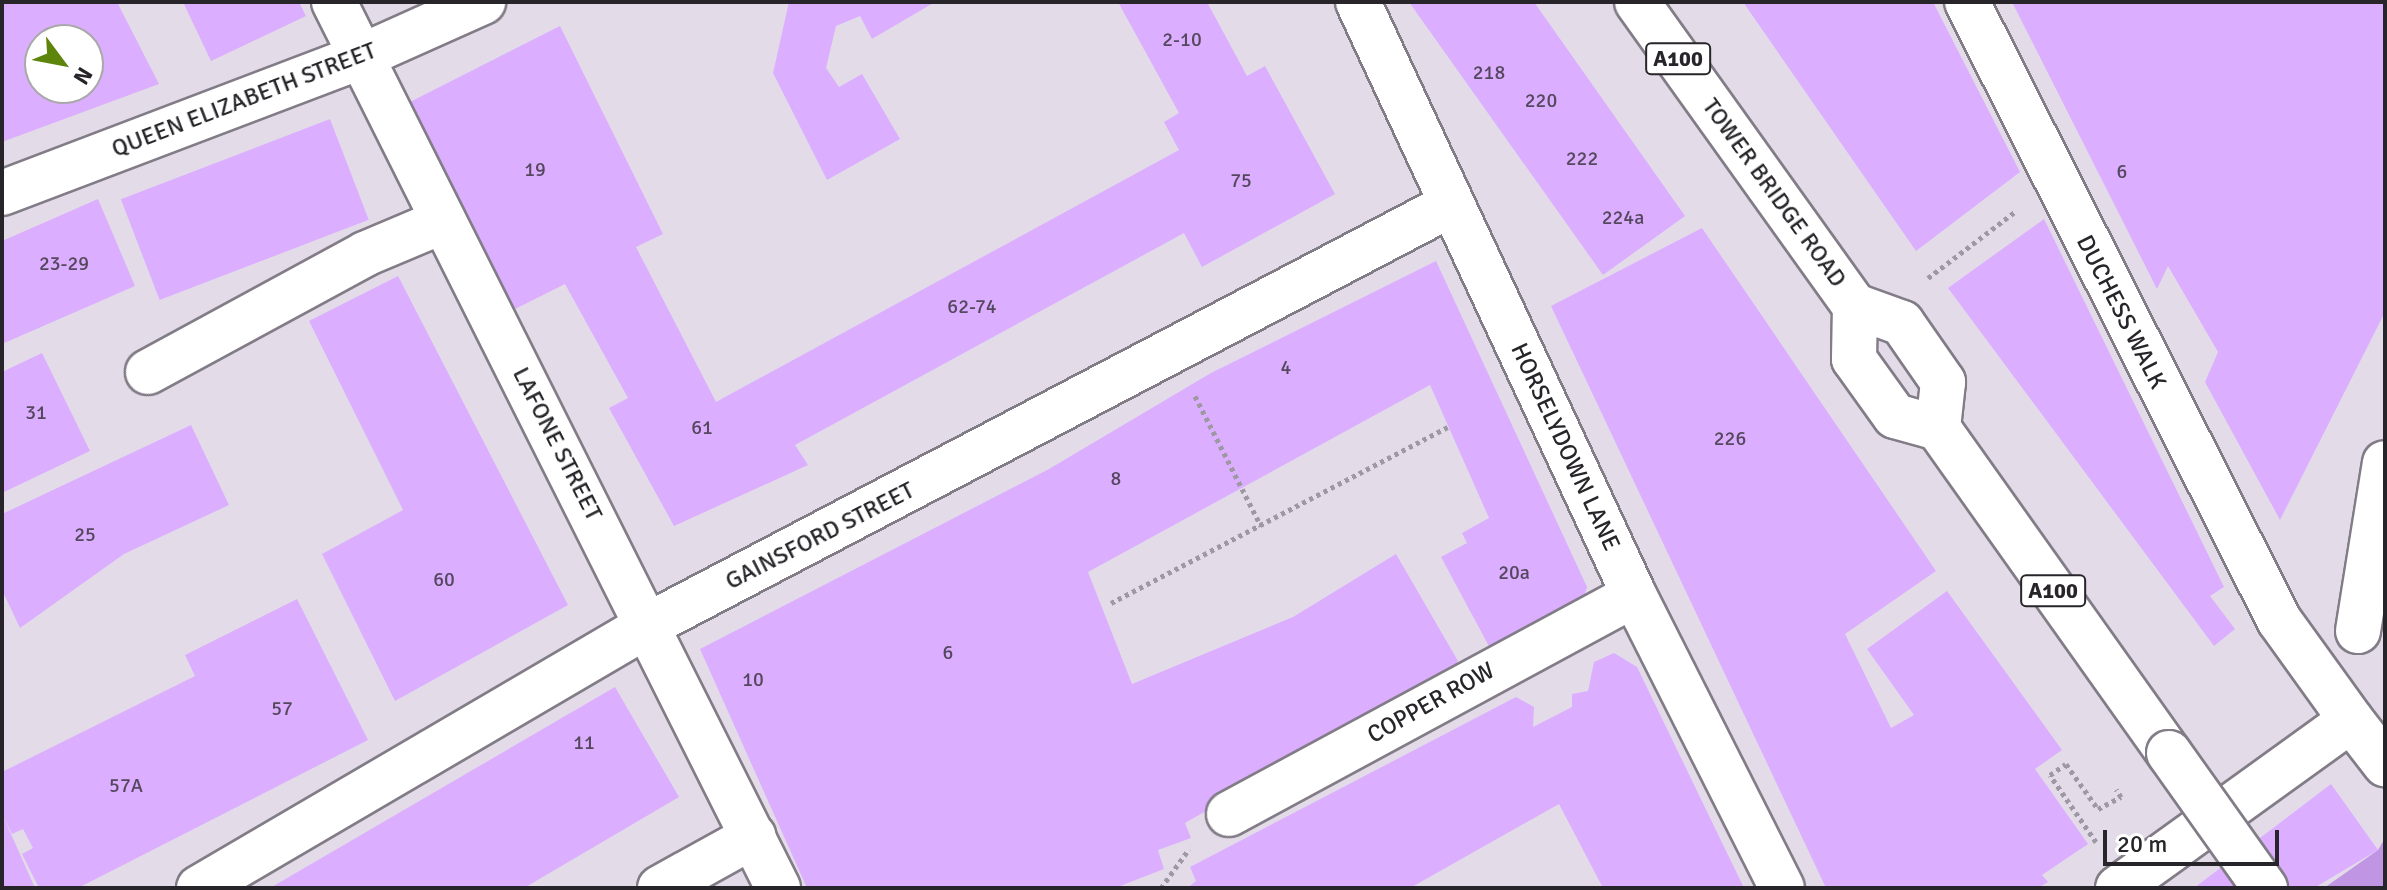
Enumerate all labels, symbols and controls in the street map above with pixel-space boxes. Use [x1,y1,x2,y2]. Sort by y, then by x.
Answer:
north arrow [24,24,104,104]
house number: 2-10 [1162,27,1202,51]
street label: QUEEN ELIZABETH STREET [108,36,380,164]
road number: A100 [1644,41,1712,77]
house number: 218 [1473,60,1505,84]
text: N [68,62,99,90]
house number: 220 [1525,88,1557,112]
street label: TOWER BRIDGE ROAD [1696,93,1852,293]
house number: 222 [1566,146,1598,170]
house number: 19 [524,157,546,181]
house number: 6 [2117,159,2127,183]
house number: 75 [1230,168,1252,192]
house number: 224a [1602,205,1644,229]
street label: DUCHESS WALK [2070,230,2172,394]
house number: 23-29 [39,251,89,275]
house number: 62-74 [947,294,997,318]
street label: HORSELYDOWN LANE [1504,339,1626,555]
house number: 4 [1281,355,1291,379]
street label: LAFONE STREET [506,363,608,525]
house number: 31 [25,400,47,424]
house number: 61 [691,415,713,439]
house number: 226 [1714,426,1746,450]
house number: 8 [1111,466,1121,490]
street label: GAINSFORD STREET [721,476,919,596]
house number: 25 [74,522,96,546]
house number: 20a [1498,560,1530,584]
house number: 60 [433,567,455,591]
road number: A100 [2019,573,2087,609]
house number: 6 [943,640,953,664]
street label: COPPER ROW [1362,656,1500,750]
house number: 10 [742,667,764,691]
house number: 57 [271,696,293,720]
house number: 11 [573,730,595,754]
house number: 57A [109,773,143,797]
scale bar [2107,814,2283,864]
text: 20 m [2117,829,2167,859]

